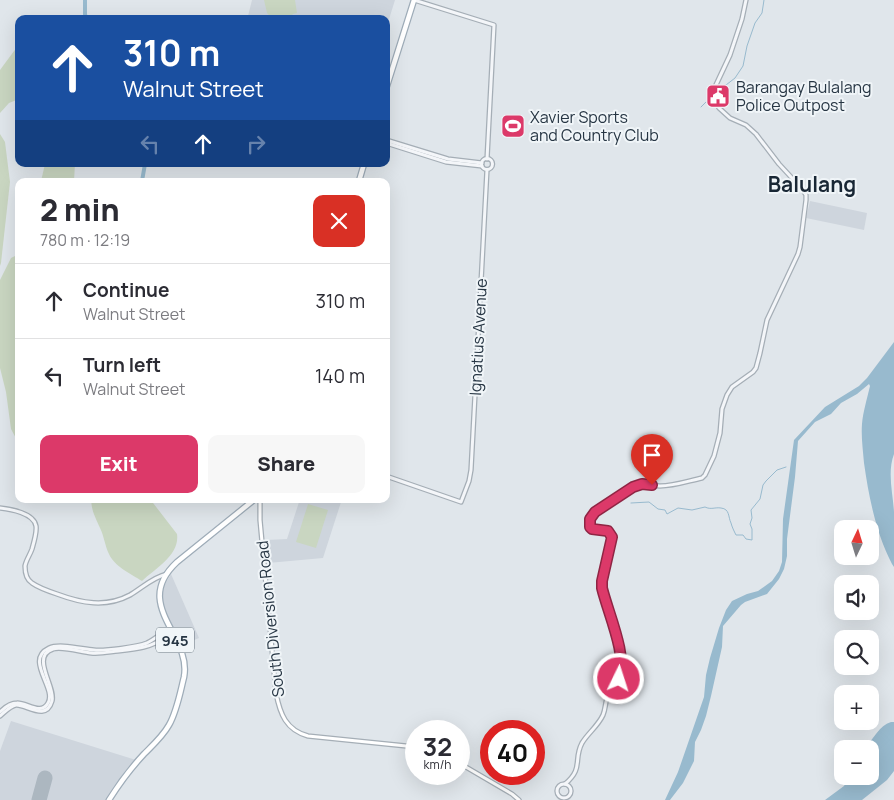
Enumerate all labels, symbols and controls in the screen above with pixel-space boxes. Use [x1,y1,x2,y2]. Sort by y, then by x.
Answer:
text: 310 m [123,29,220,77]
icon: ahead [40,35,105,100]
text: Walnut Street [123,74,264,104]
place label: Barangay Bulalang Police Outpost [736,76,872,116]
public building icon: Barangay Bulalang Police Outpost [705,83,731,109]
place label: Xavier Sports and Country Club [530,106,659,146]
sports icon: Xavier Sports and Country Club [500,113,526,139]
icon: left [136,130,164,158]
icon: ahead [189,130,217,158]
icon: right [242,130,270,158]
district label: Balulang [768,170,856,198]
text: 2 min [40,189,120,230]
button: close [313,195,365,247]
text: 780 m · 12:19 [40,229,130,251]
text: Continue [83,277,169,303]
street label: Ignatius Avenue [464,278,492,396]
icon: ahead [40,287,68,315]
text: 310 m [316,288,365,314]
text: Walnut Street [83,303,185,325]
text: Turn left [83,352,161,378]
icon: left [40,362,68,390]
text: 140 m [315,363,365,389]
text: Walnut Street [83,378,185,400]
pin [631,434,673,485]
button: Exit [40,435,198,493]
button: Share [208,435,365,493]
icon: arrive [638,441,666,469]
north arrow [834,520,879,565]
map controls [834,520,879,785]
street label: South Diversion Road [251,540,289,698]
button: sound [834,575,879,620]
road number: 945 [156,628,194,652]
button: search [834,630,879,675]
position arrow [592,652,644,704]
button: + [834,685,879,730]
speed limit sign: 40 [480,720,545,785]
text: 32 [423,729,452,764]
button: − [834,740,879,785]
text: km/h [424,756,451,773]

